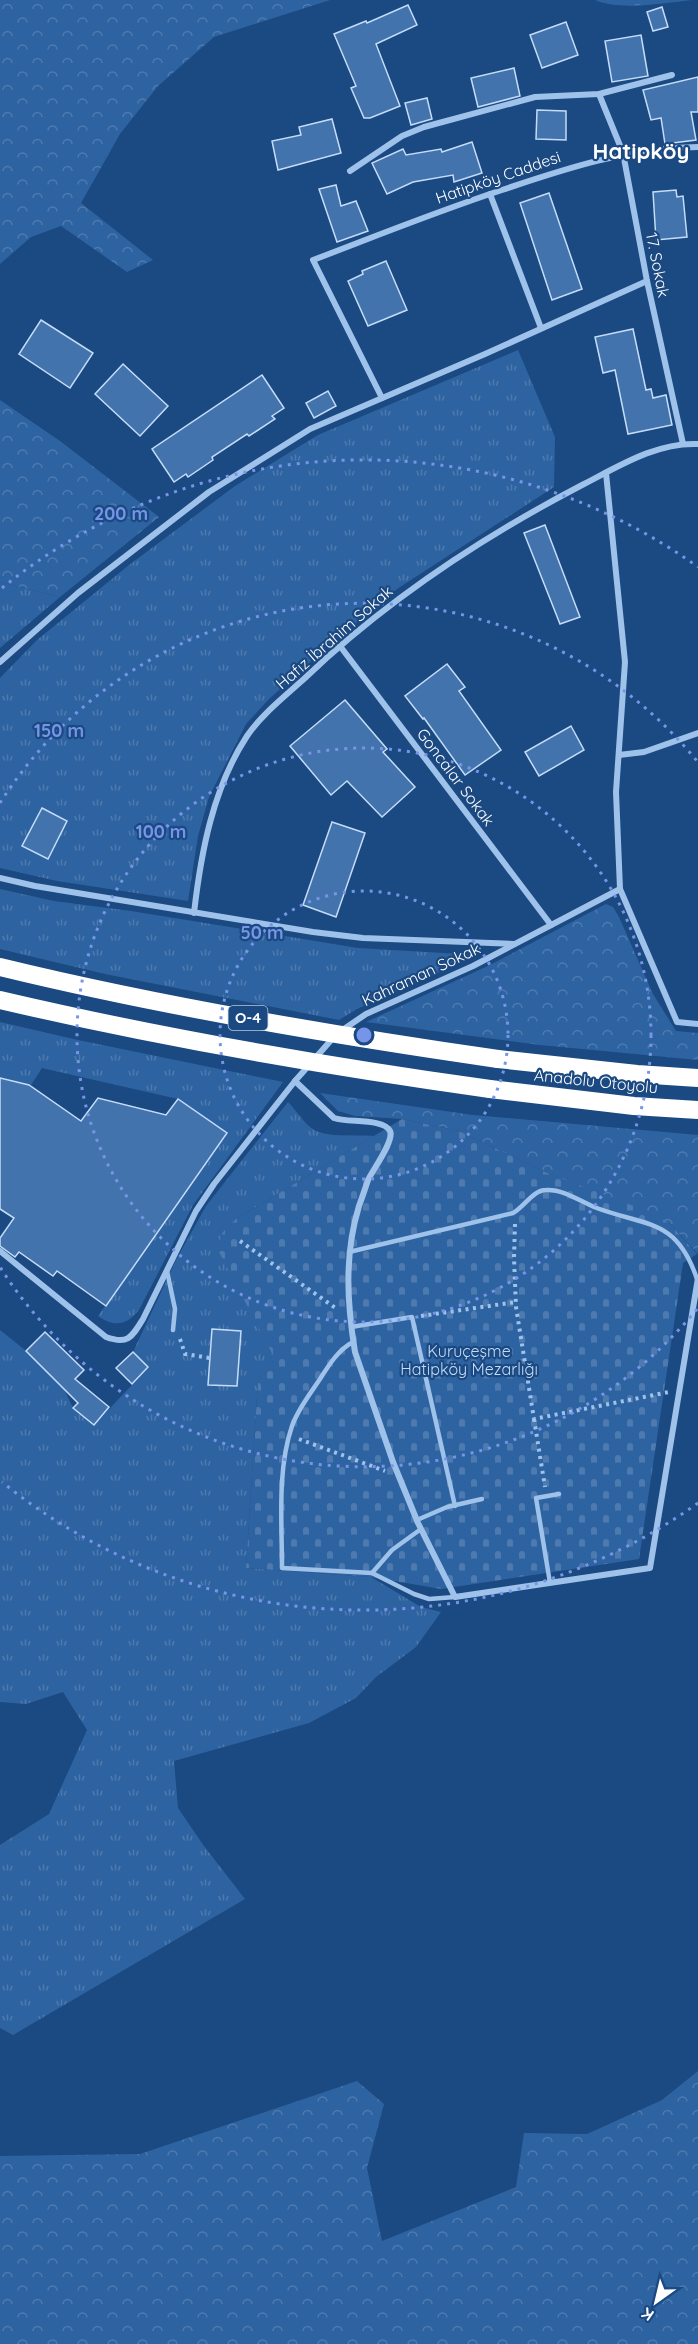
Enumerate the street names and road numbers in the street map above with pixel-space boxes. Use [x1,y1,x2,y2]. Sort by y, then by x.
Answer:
street label: Hatipköy Caddesi [433,146,563,208]
street label: 17. Sokak [642,231,674,299]
street label: Hafız İbrahim Sokak [271,581,397,693]
street label: Goncalar Sokak [413,724,499,830]
street label: Kahraman Sokak [359,938,483,1010]
road number: O-4 [228,1006,268,1030]
street label: Anadolu Otoyolu [533,1065,659,1097]

